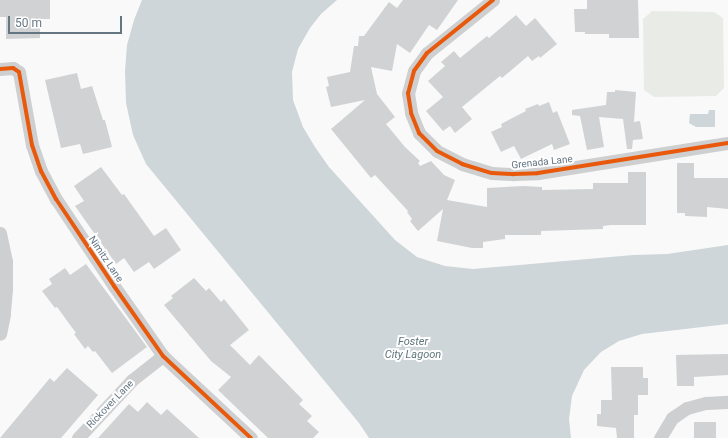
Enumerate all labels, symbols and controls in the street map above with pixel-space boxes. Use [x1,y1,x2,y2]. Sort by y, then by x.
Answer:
scale bar [10,8,124,34]
text: 50 m [15,16,42,30]
street label: Grenada Lane [511,153,573,171]
street label: Nimitz Lane [86,234,126,284]
water label: Foster City Lagoon [385,336,441,362]
street label: Rickover Lane [84,377,136,431]

